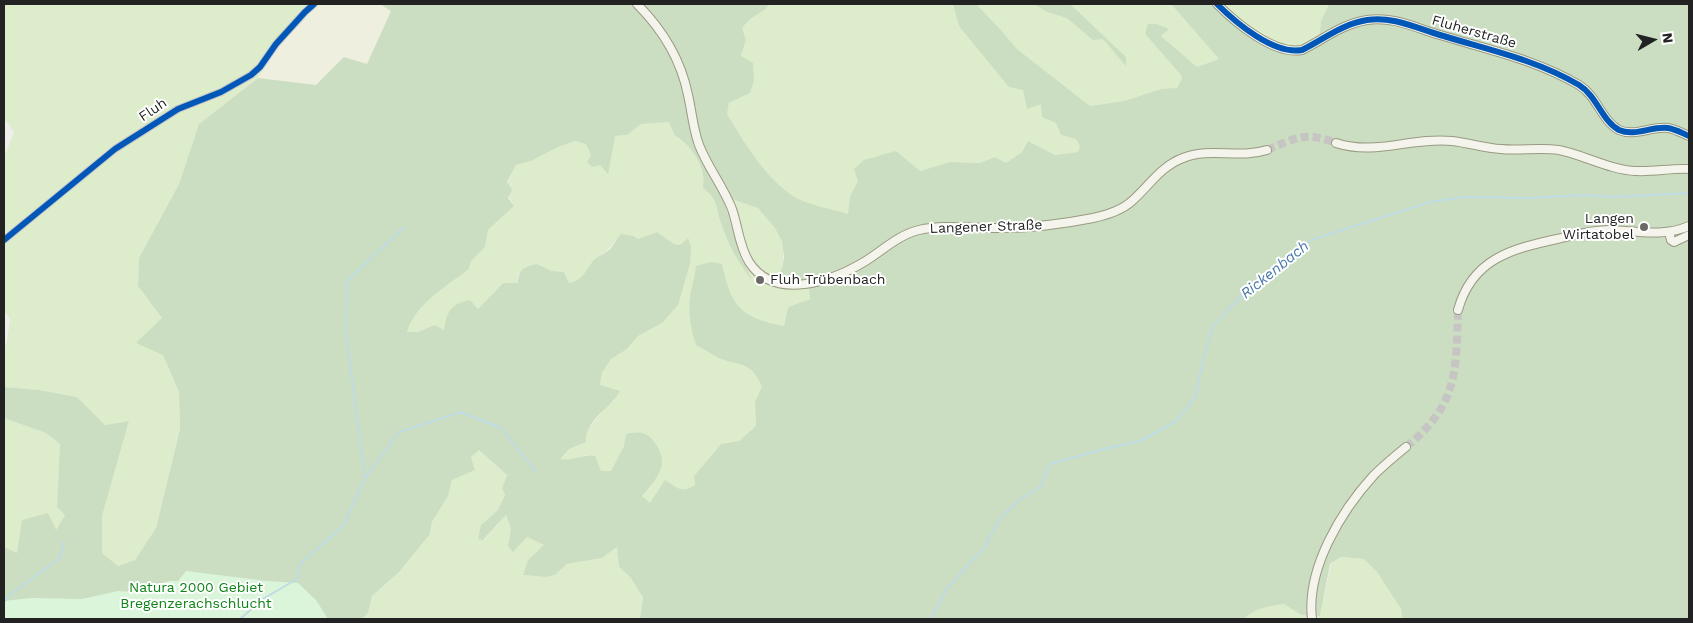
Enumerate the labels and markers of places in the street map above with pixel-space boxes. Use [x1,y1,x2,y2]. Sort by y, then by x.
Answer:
place label: Langen Wirtatobel [1563,211,1634,243]
marker: Langen Wirtatobel [1638,221,1650,233]
place label: Fluh Trübenbach [770,272,885,288]
marker: Fluh Trübenbach [754,274,766,286]

